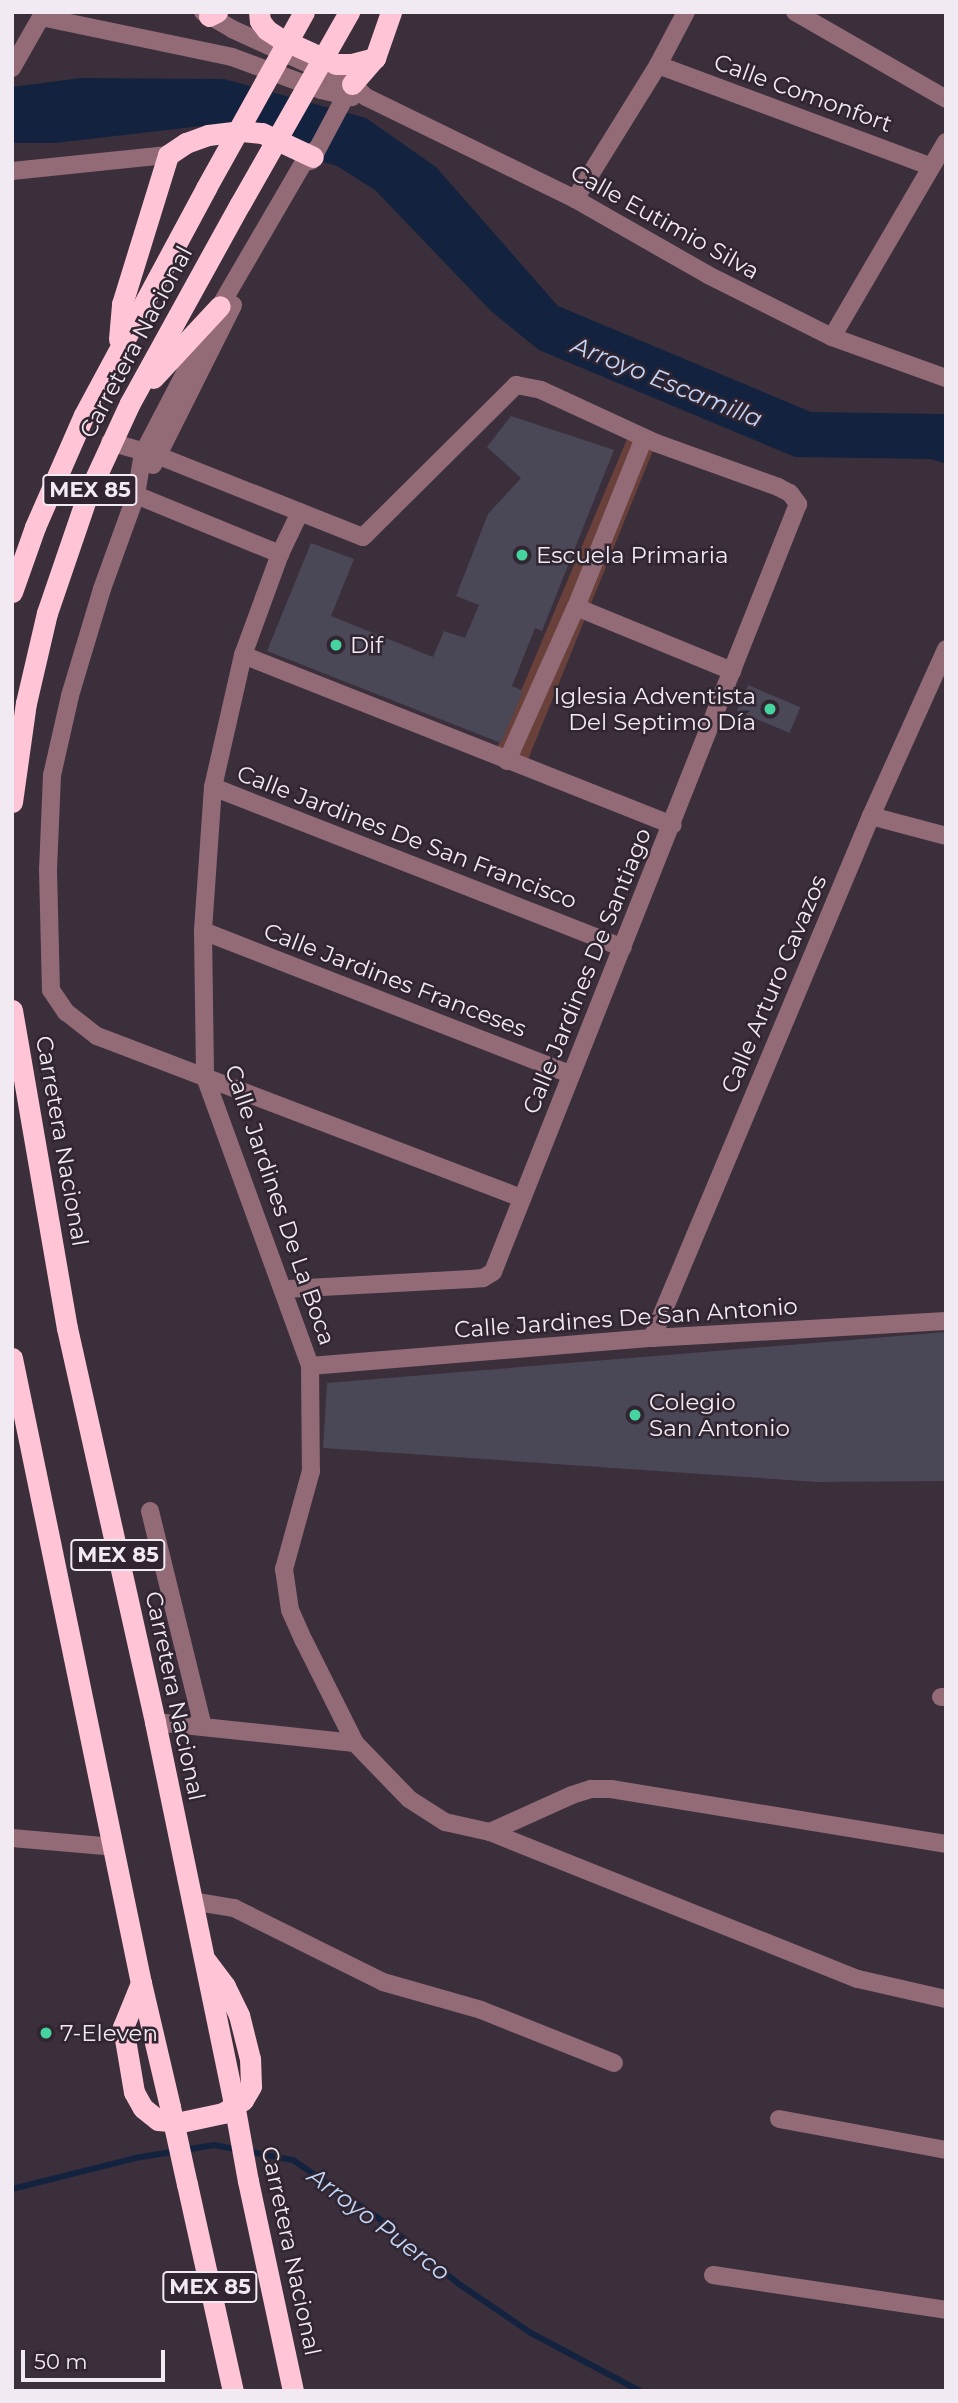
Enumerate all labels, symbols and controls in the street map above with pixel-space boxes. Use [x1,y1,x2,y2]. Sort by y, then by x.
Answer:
street label: Calle Comonfort [710,48,896,138]
street label: Calle Eutimio Silva [566,159,764,285]
street label: Carretera Nacional [74,241,198,443]
water label: Arroyo Escamilla [568,331,766,433]
road number: MEX 85 [41,472,139,508]
place label: Escuela Primaria [536,541,729,569]
marker: Escuela Primaria [514,547,530,563]
place label: Dif [350,631,383,659]
marker: Dif [328,637,344,653]
place label: Iglesia Adventista Del Septimo Día [553,682,756,736]
marker: Iglesia Adventista Del Septimo Día [762,701,778,717]
street label: Calle Jardines De San Francisco [233,759,581,915]
street label: Calle Jardines De Santiago [517,824,657,1118]
street label: Calle Arturo Cavazos [715,871,833,1097]
street label: Calle Jardines Franceses [260,917,530,1043]
street label: Carretera Nacional [30,1034,94,1248]
street label: Calle Jardines De La Boca [219,1061,341,1349]
street label: Calle Jardines De San Antonio [453,1292,799,1344]
place label: Colegio San Antonio [649,1388,790,1442]
marker: Colegio San Antonio [627,1407,643,1423]
road number: MEX 85 [69,1538,167,1572]
street label: Carretera Nacional [139,1589,211,1803]
place label: 7-Eleven [60,2019,158,2047]
marker: 7-Eleven [38,2025,54,2041]
street label: Carretera Nacional [255,2144,327,2358]
water label: Arroyo Puerco [302,2161,456,2287]
road number: MEX 85 [161,2270,259,2304]
scale bar [24,2336,168,2380]
text: 50 m [34,2349,88,2374]

